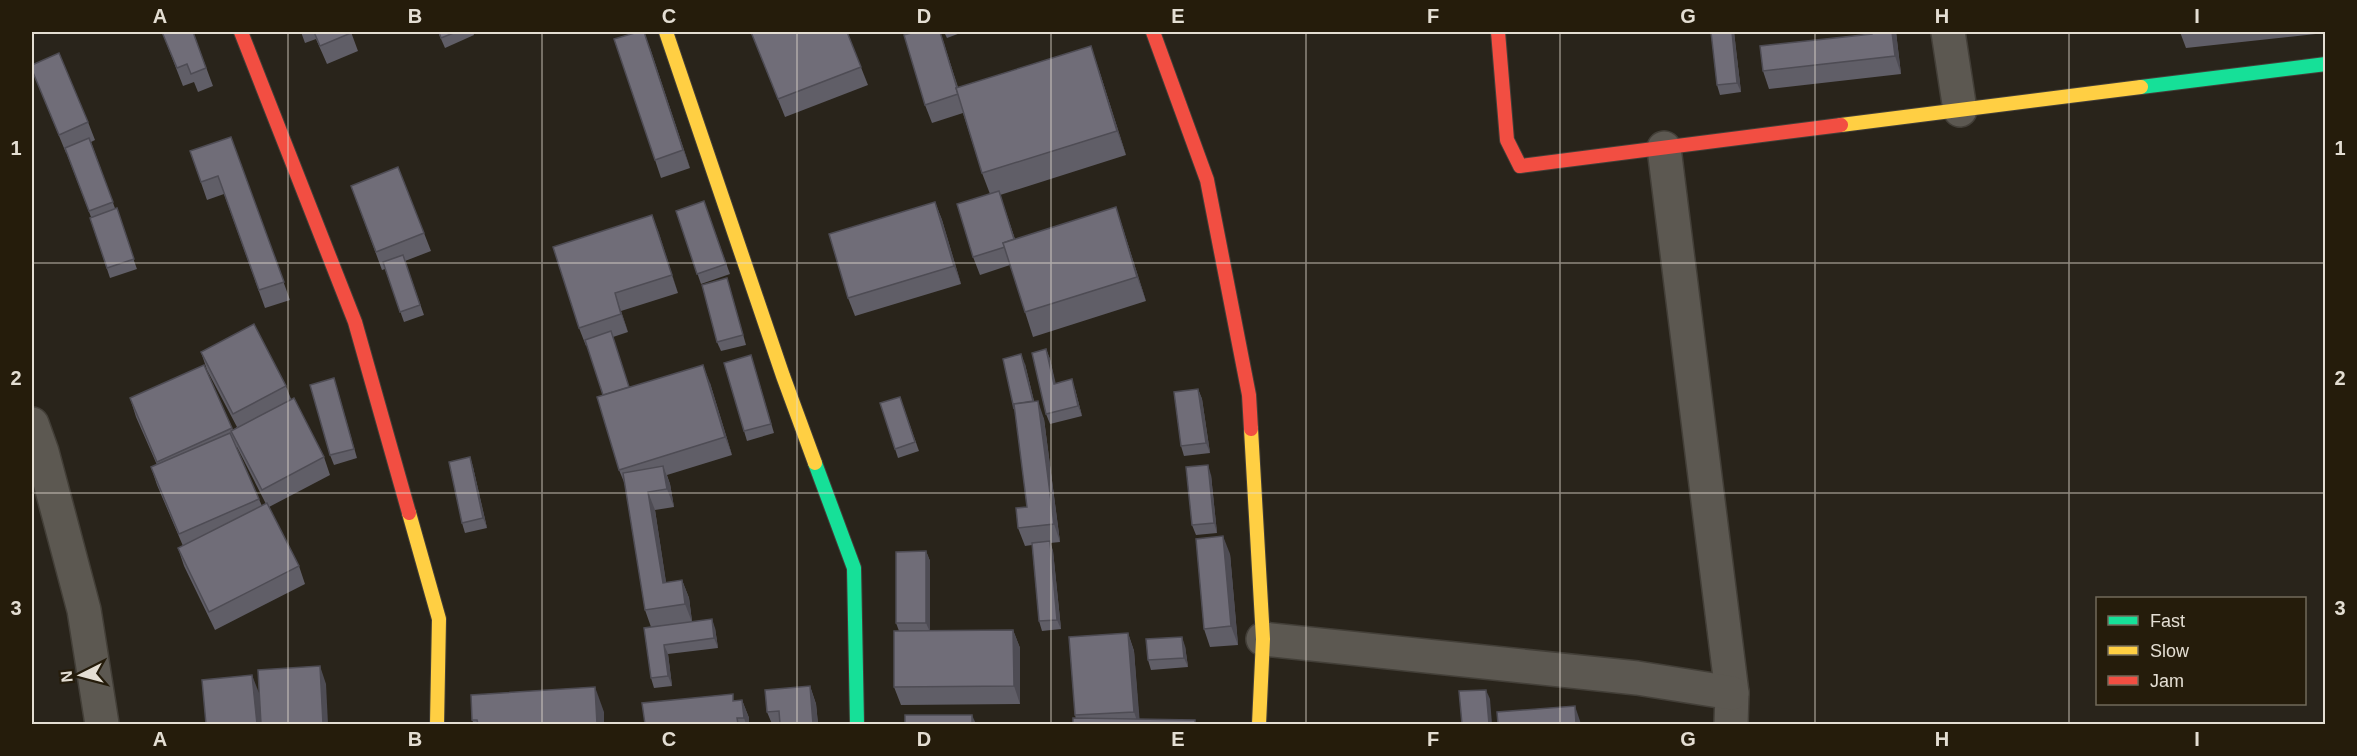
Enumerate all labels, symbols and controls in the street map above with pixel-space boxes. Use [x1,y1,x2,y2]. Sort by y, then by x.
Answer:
text: A [153,5,167,27]
text: B [408,5,422,27]
text: C [662,5,676,27]
text: D [917,5,931,27]
text: E [1171,5,1185,27]
text: F [1427,5,1439,27]
text: G [1680,5,1696,27]
text: H [1935,5,1949,27]
text: I [2194,5,2200,27]
text: 1 [10,137,22,159]
text: 1 [2334,137,2346,159]
text: 2 [10,367,22,389]
text: 2 [2334,367,2346,389]
text: 3 [10,597,22,619]
legend [2096,597,2306,705]
text: 3 [2334,597,2346,619]
text: Fast [2150,611,2185,631]
text: Slow [2150,641,2190,661]
north arrow [51,645,111,705]
text: N [58,670,76,683]
text: Jam [2150,671,2184,691]
text: A [153,728,167,750]
text: B [408,728,422,750]
text: C [662,728,676,750]
text: D [917,728,931,750]
text: E [1171,728,1185,750]
text: F [1427,728,1439,750]
text: G [1680,728,1696,750]
text: H [1935,728,1949,750]
text: I [2194,728,2200,750]

